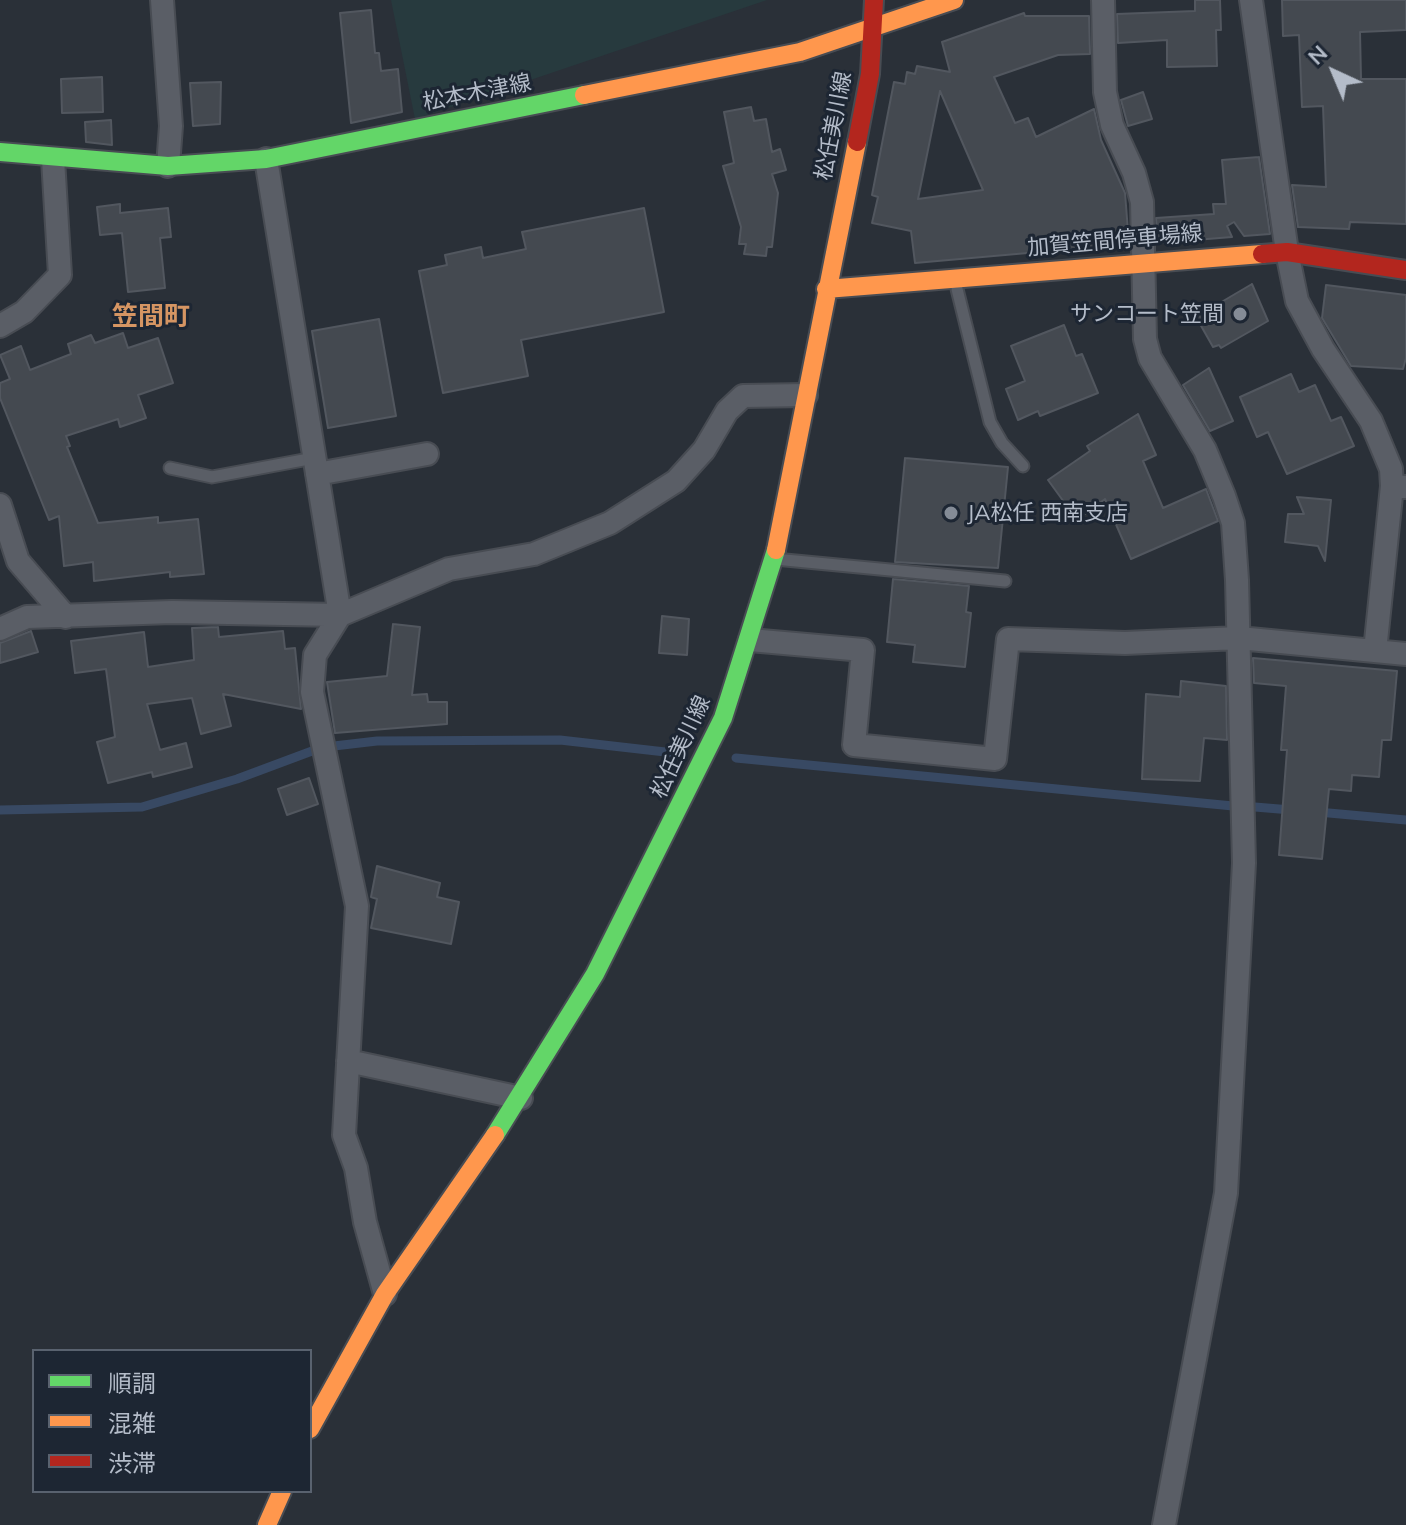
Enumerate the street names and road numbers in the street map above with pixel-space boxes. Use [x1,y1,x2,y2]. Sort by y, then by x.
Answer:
street label: 松任美川線 [811,69,857,183]
street label: 松本木津線 [420,70,534,116]
street label: 加賀笠間停車場線 [1026,220,1204,262]
street label: 松任美川線 [646,692,716,802]

